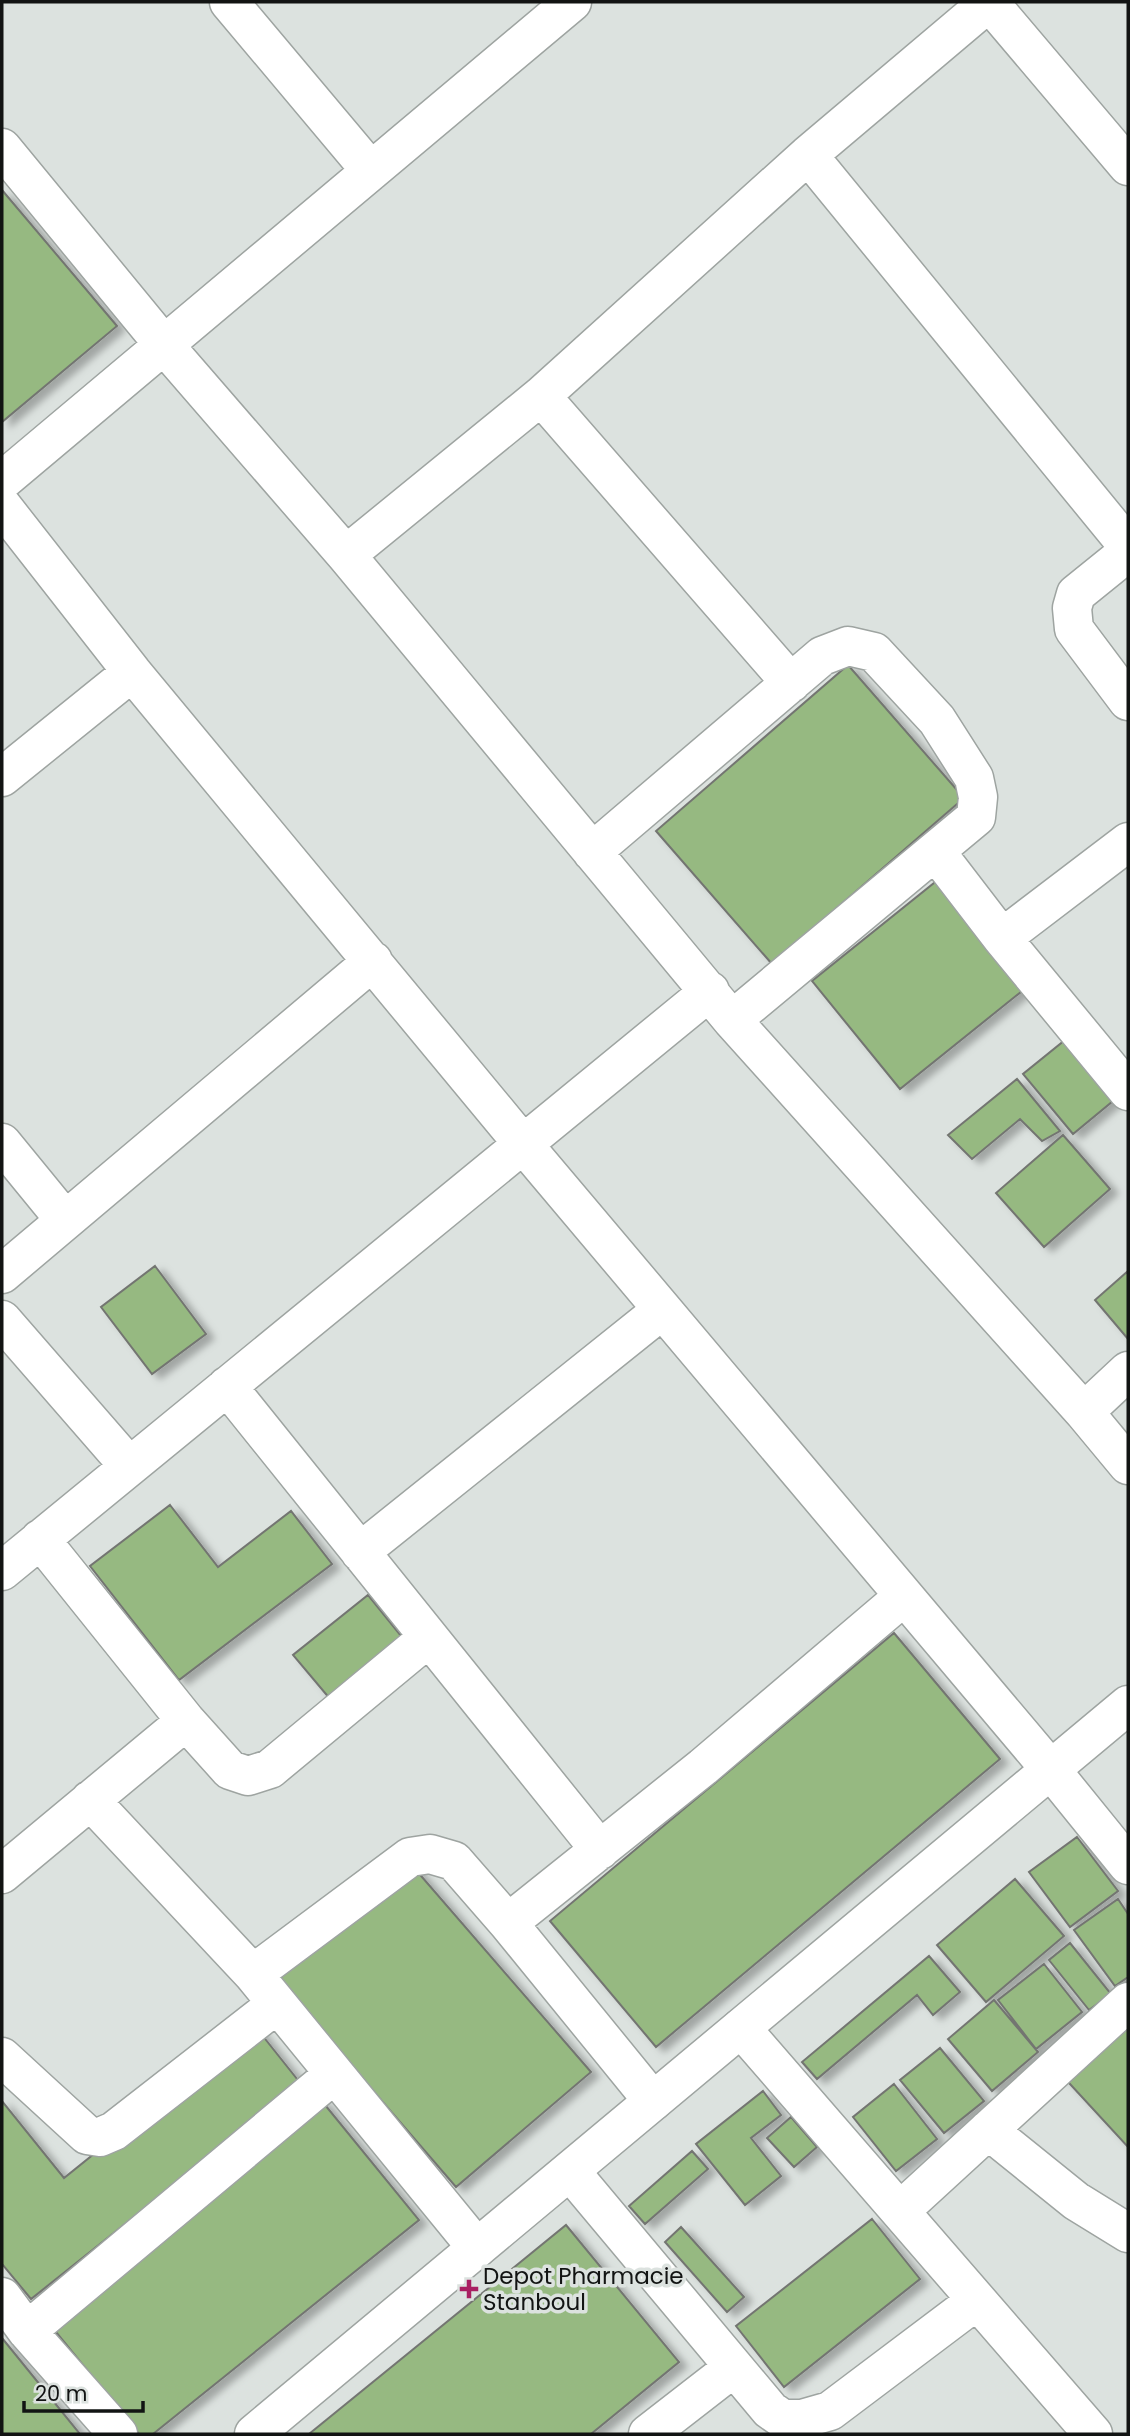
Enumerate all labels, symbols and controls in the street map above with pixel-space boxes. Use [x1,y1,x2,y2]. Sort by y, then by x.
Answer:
place label: Depot Pharmacie Stanboul [483,2260,684,2318]
marker: Depot Pharmacie Stanboul [461,2281,477,2297]
scale bar [24,2370,144,2414]
text: 20 m [35,2379,88,2408]

